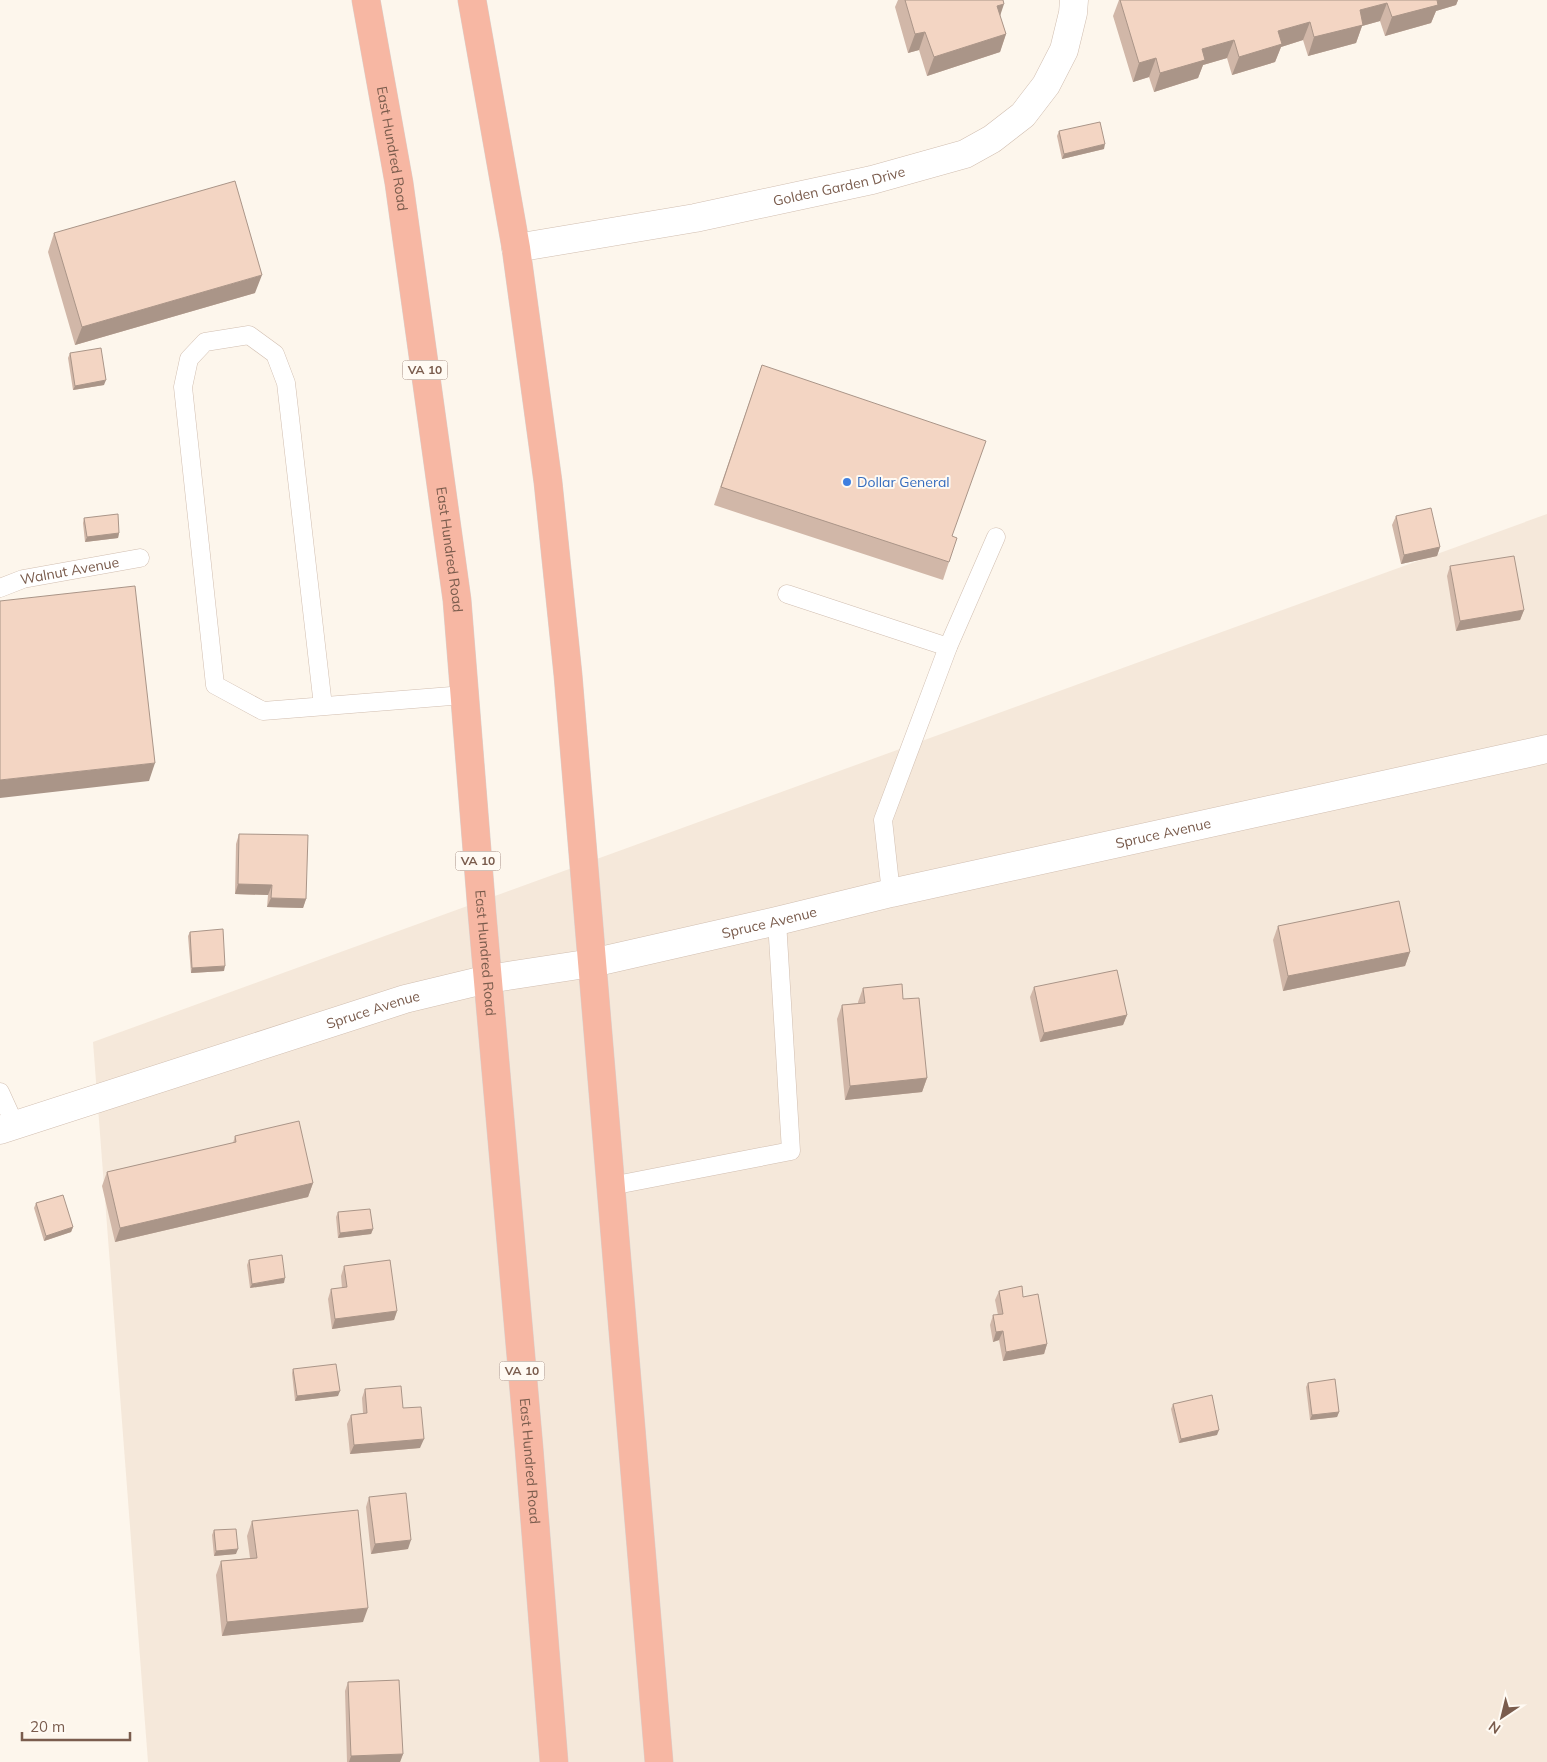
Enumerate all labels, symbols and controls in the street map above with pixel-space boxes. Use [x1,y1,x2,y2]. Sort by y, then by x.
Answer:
street label: East Hundred Road [373,85,412,212]
street label: Golden Garden Drive [771,162,907,210]
road number: VA 10 [402,360,448,380]
place label: Dollar General [857,473,950,491]
marker: Dollar General [841,476,853,488]
street label: East Hundred Road [432,486,467,613]
street label: Walnut Avenue [19,553,120,588]
street label: Spruce Avenue [1114,814,1213,852]
road number: VA 10 [456,851,500,870]
street label: East Hundred Road [471,889,500,1017]
street label: Spruce Avenue [720,903,819,942]
street label: Spruce Avenue [324,987,422,1033]
road number: VA 10 [500,1362,544,1380]
street label: East Hundred Road [516,1397,544,1525]
north arrow [1477,1692,1527,1742]
scale bar [22,1710,130,1742]
text: 20 m [30,1717,65,1736]
text: N [1485,1717,1504,1738]

